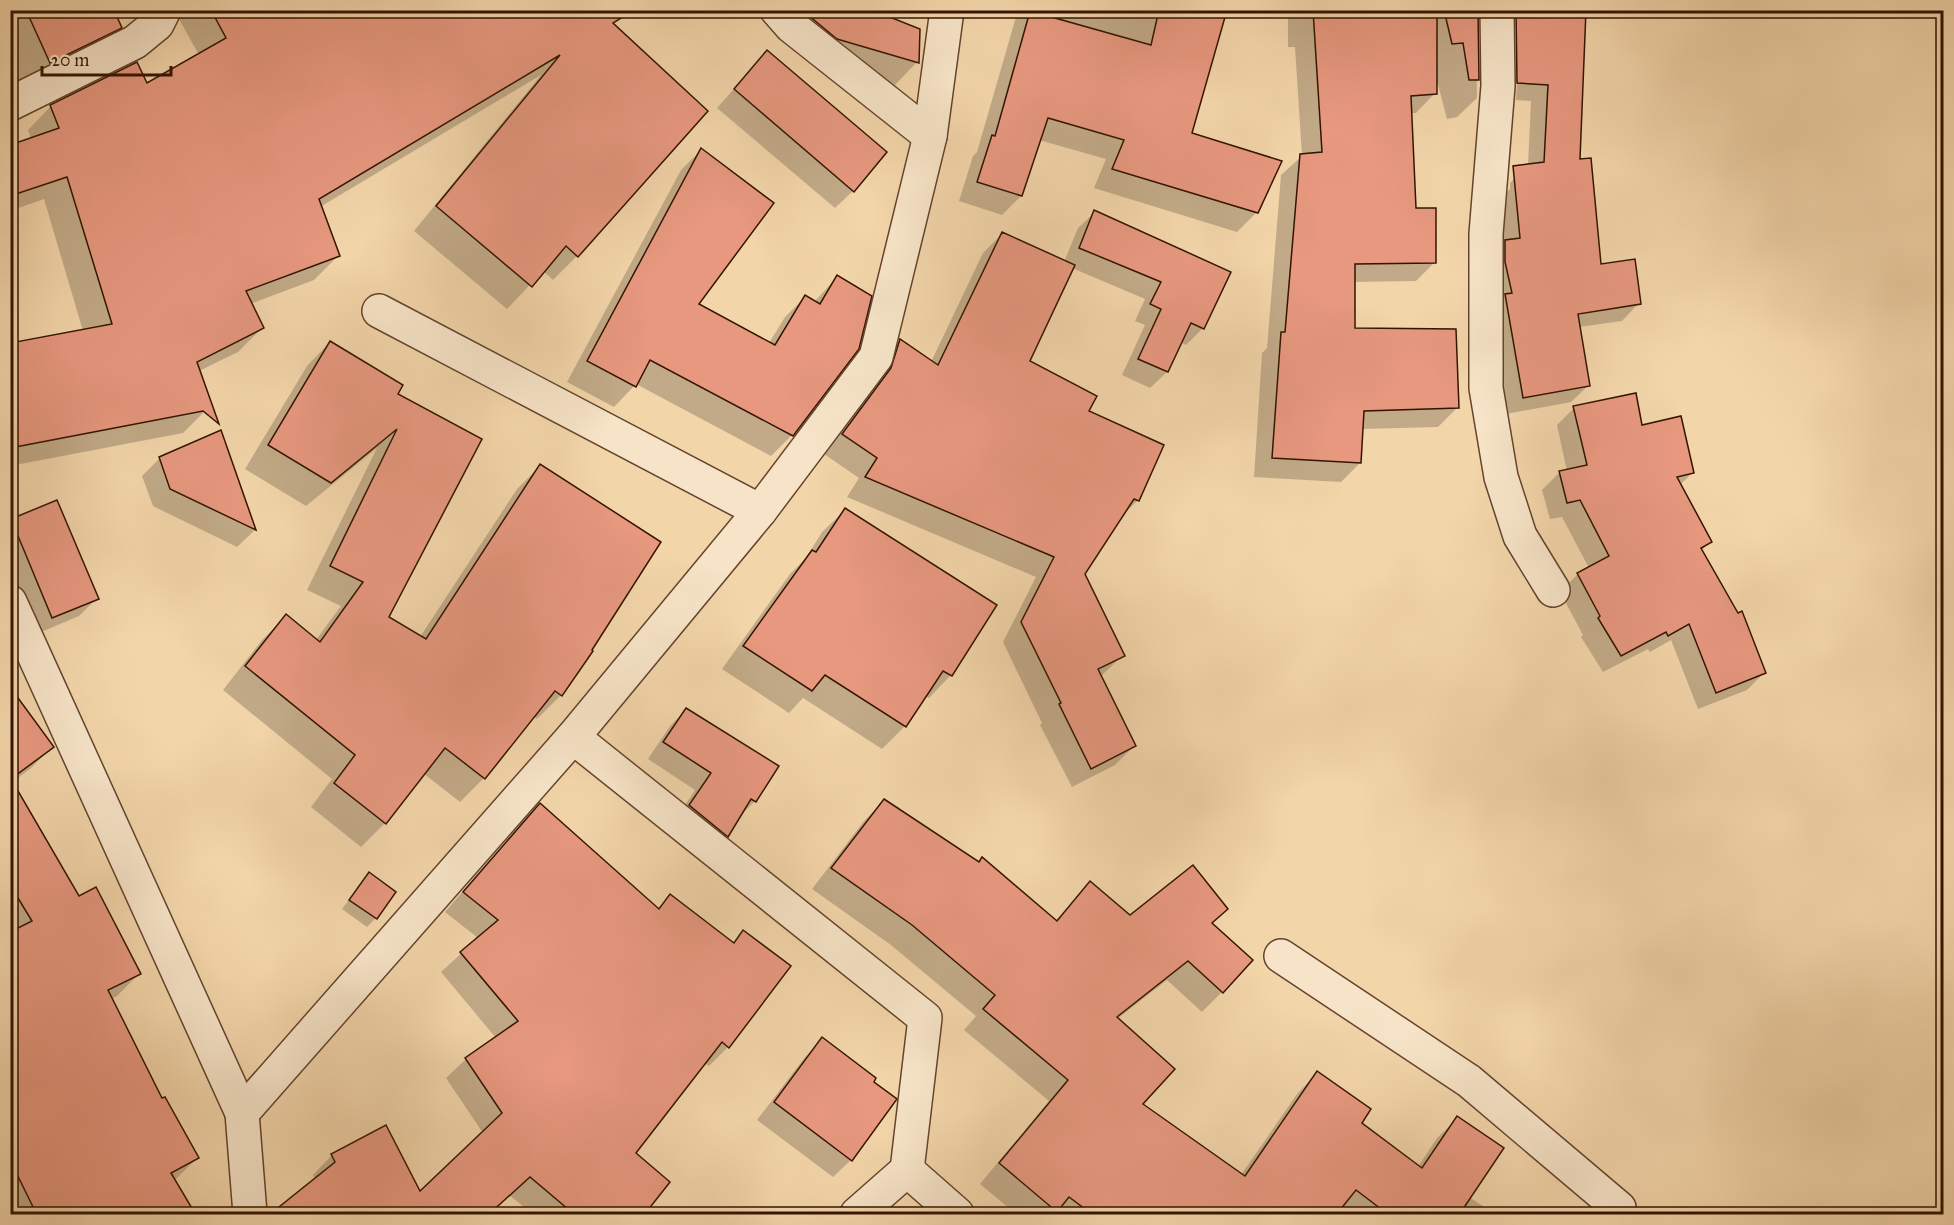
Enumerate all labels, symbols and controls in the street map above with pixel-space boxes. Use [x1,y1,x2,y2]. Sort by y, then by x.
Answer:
scale bar [42,39,171,77]
text: 20 m [51,49,89,71]

